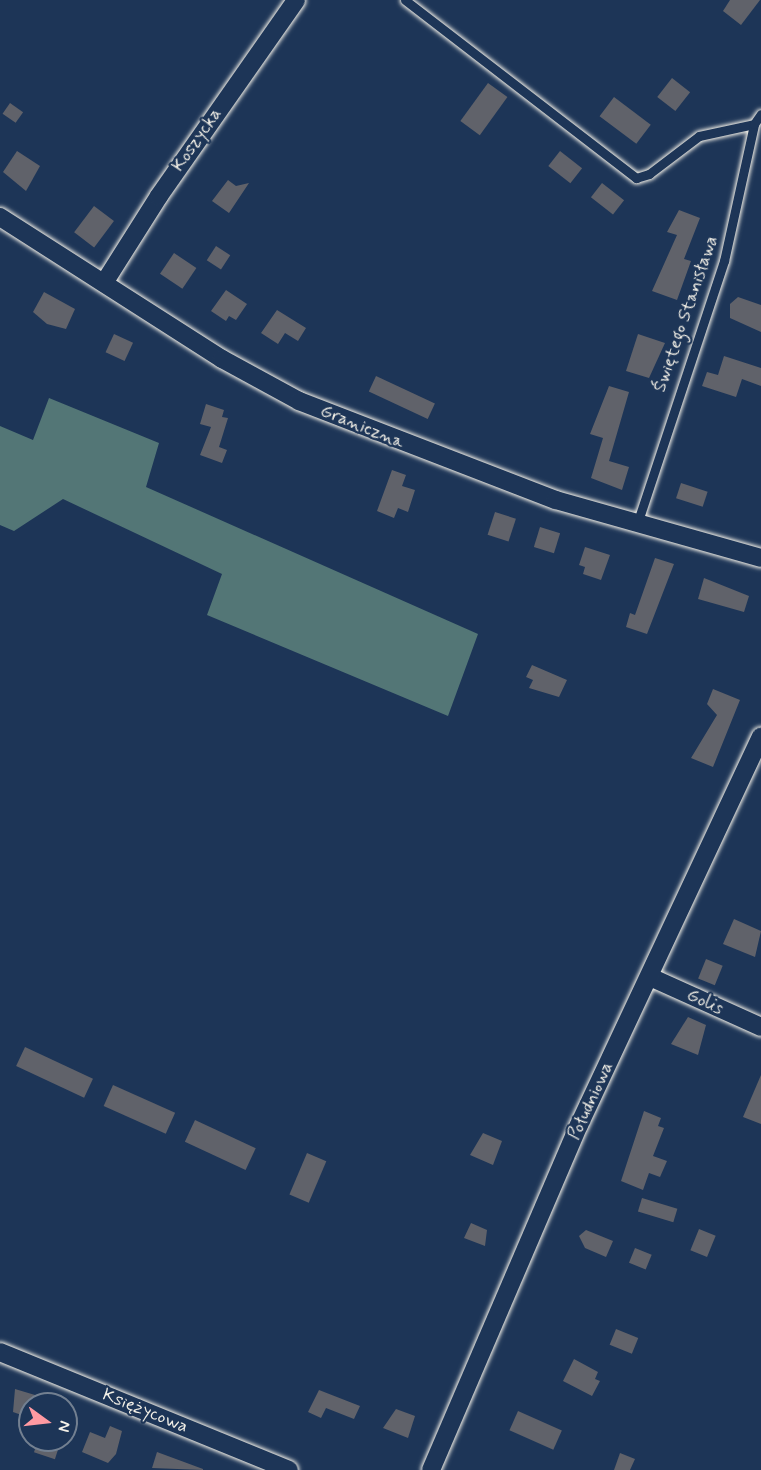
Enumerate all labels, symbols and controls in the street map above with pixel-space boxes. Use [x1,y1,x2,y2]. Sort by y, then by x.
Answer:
street label: Koszycka [167,104,227,176]
street label: Świętego Stanisława [649,233,723,395]
street label: Graniczna [317,400,407,454]
street label: Golis [683,984,727,1020]
street label: Południowa [564,1059,618,1143]
street label: Księżycowa [99,1384,191,1438]
north arrow [18,1392,78,1452]
text: N [52,1418,75,1434]

